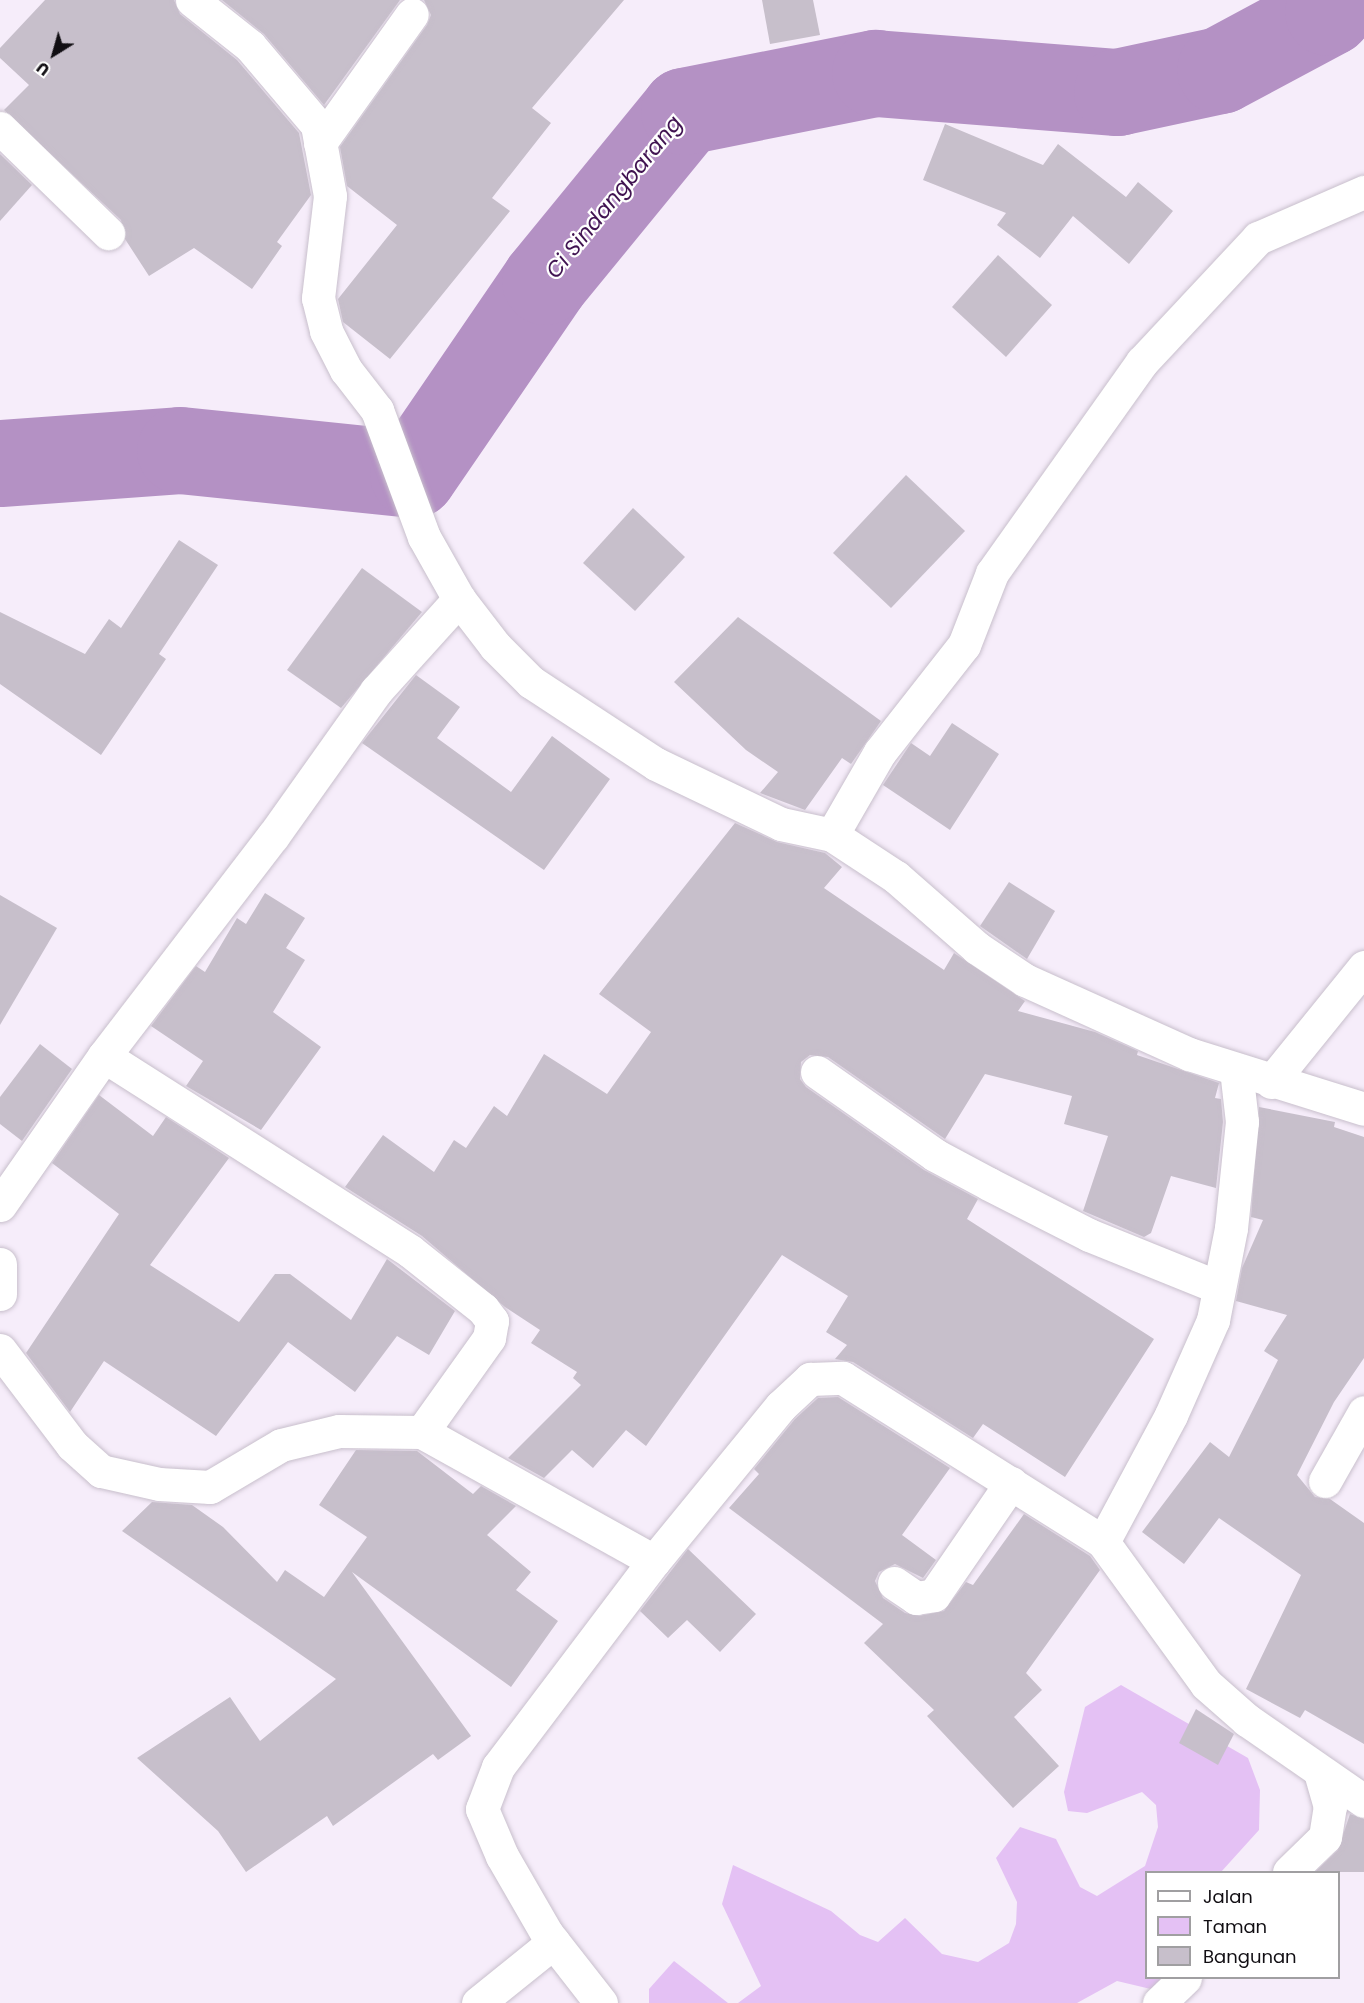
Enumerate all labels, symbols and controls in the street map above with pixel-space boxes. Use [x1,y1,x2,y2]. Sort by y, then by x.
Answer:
north arrow [24,24,84,84]
text: U [31,56,54,81]
water label: Ci Sindangbarang [540,110,688,284]
legend [1145,1871,1340,1979]
text: Jalan [1203,1884,1253,1909]
text: Taman [1203,1914,1267,1939]
text: Bangunan [1203,1944,1297,1969]

